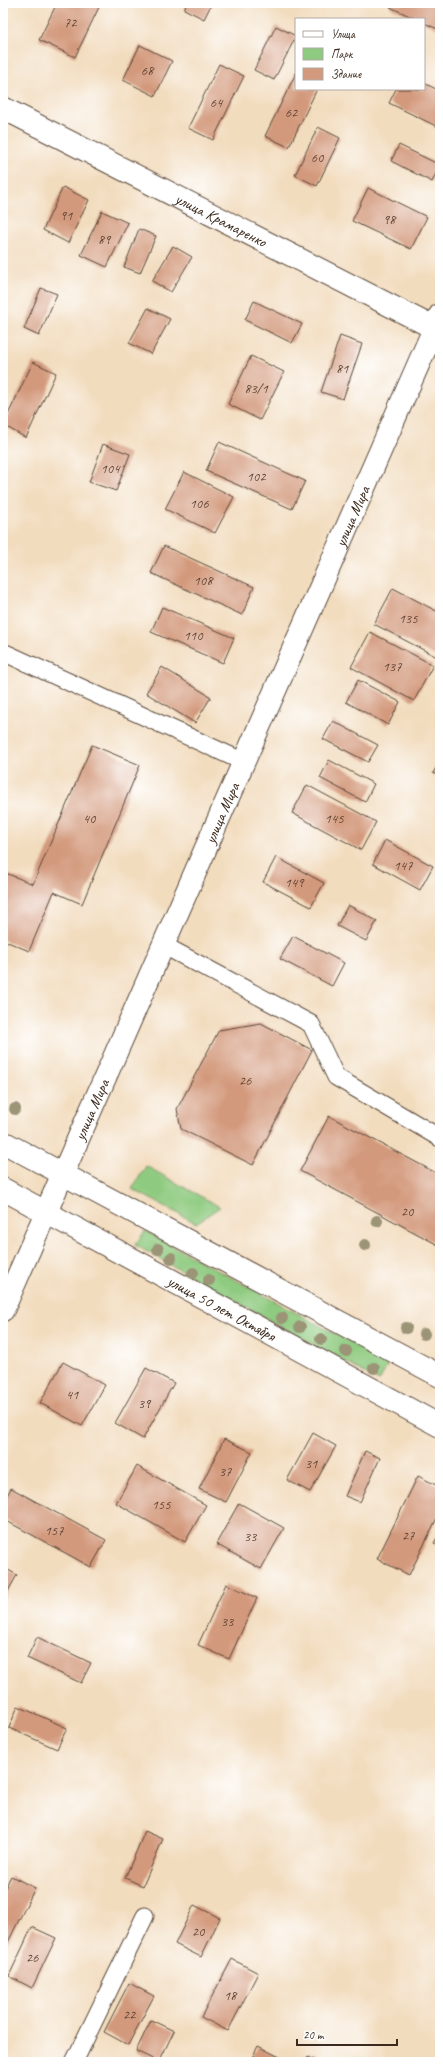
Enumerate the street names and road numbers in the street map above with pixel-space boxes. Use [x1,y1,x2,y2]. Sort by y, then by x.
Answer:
street label: улица Крамаренко [171,188,271,252]
street label: улица Мира [330,482,375,551]
street label: улица Мира [200,778,245,848]
street label: улица Мира [69,1075,115,1144]
street label: улица 50 лет Октября [163,1271,280,1347]

